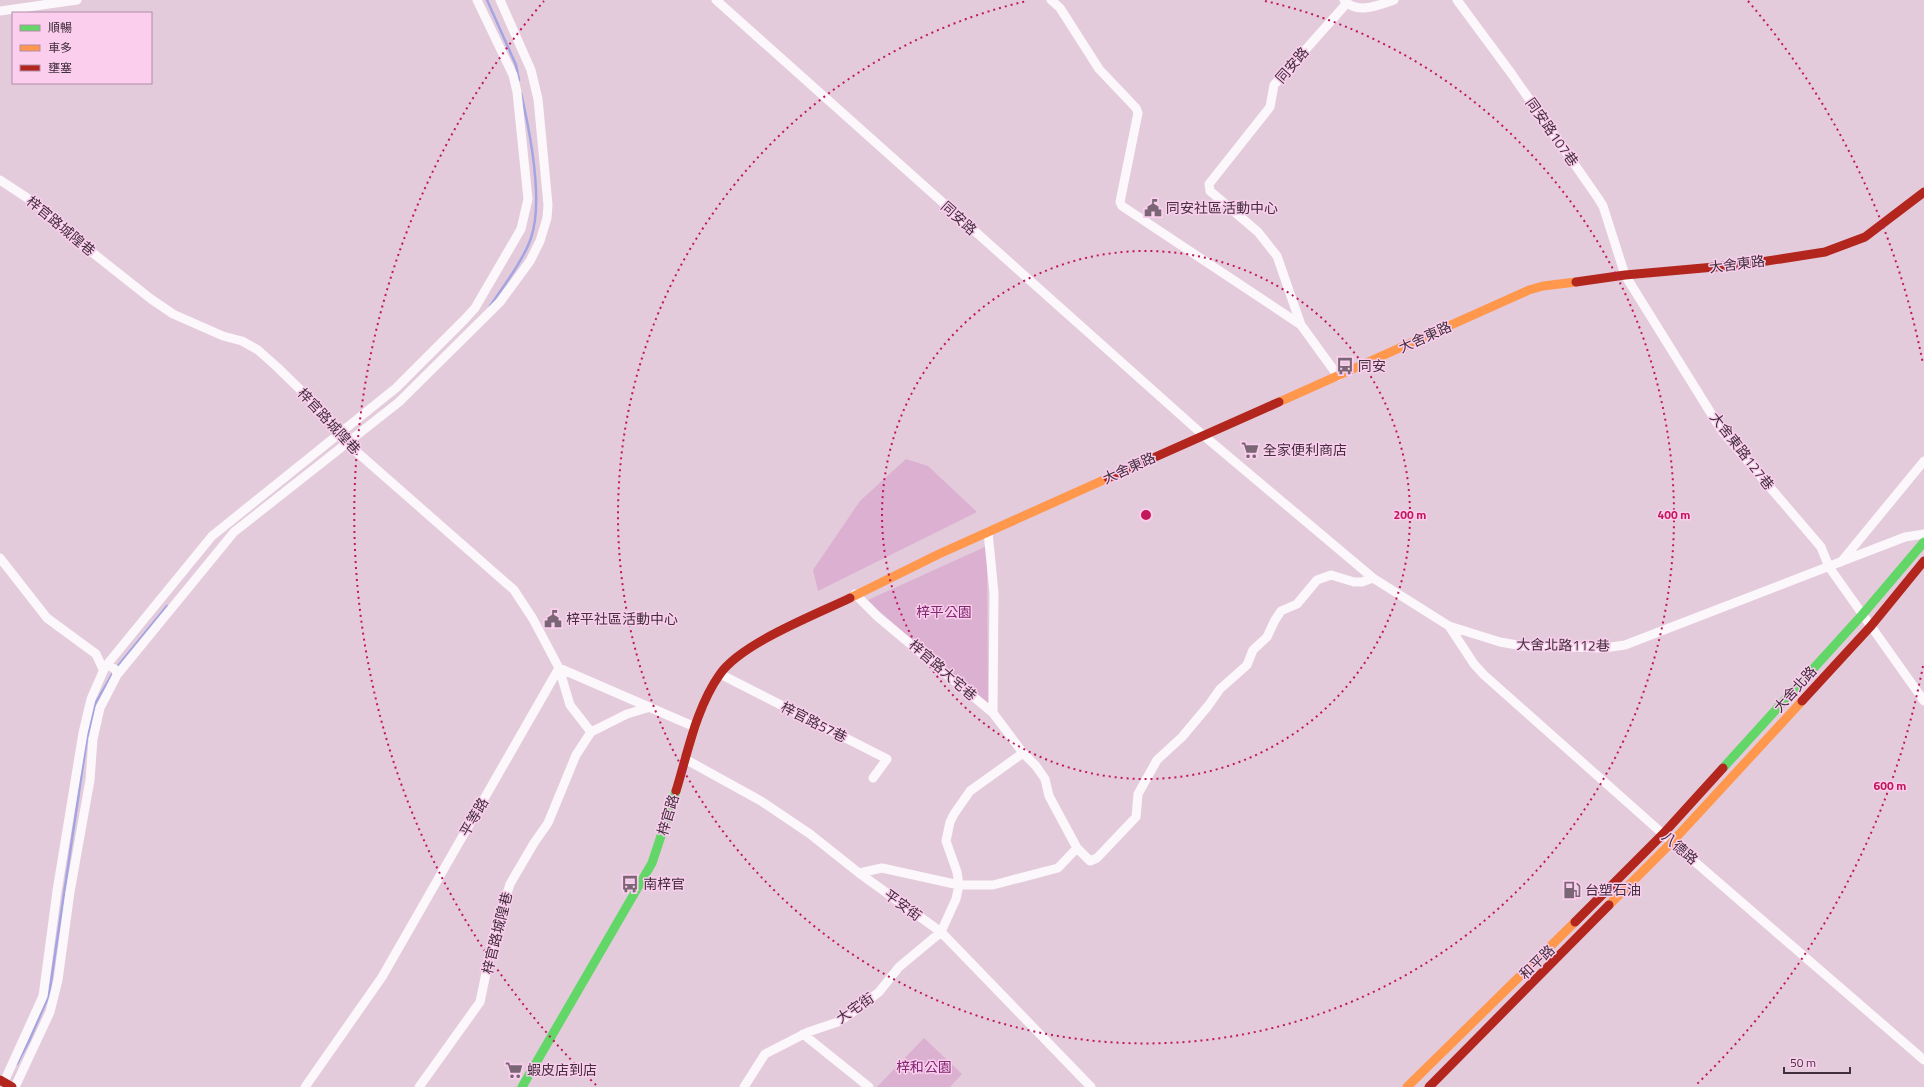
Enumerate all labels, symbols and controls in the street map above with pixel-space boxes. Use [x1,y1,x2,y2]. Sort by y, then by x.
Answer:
legend [12,12,152,84]
text: 順暢 [48,18,72,37]
text: 車多 [48,38,72,57]
street label: 同安路 [1270,42,1313,87]
text: 壅塞 [48,58,72,77]
street label: 同安路107巷 [1521,93,1584,170]
street label: 梓官路城隍巷 [22,191,100,261]
street label: 同安路 [937,196,982,239]
place label: 同安社區活動中心 [1166,197,1278,218]
public building icon: 同安社區活動中心 [1143,198,1163,218]
street label: 大舍東路 [1708,250,1766,277]
street label: 大舍東路 [1395,316,1455,358]
place label: 同安 [1358,355,1386,376]
bus stop icon: 同安 [1335,356,1355,376]
street label: 梓官路城隍巷 [293,383,366,459]
street label: 大舍東路127巷 [1705,407,1779,494]
place label: 全家便利商店 [1263,439,1347,460]
supermarket icon: 全家便利商店 [1240,440,1260,460]
street label: 大舍東路 [1099,447,1159,489]
text: 200 m [1394,505,1426,524]
text: 400 m [1658,505,1690,524]
centre of rings [1139,508,1153,522]
park label: 梓平公園 [916,601,972,622]
place label: 梓平社區活動中心 [566,608,678,629]
public building icon: 梓平社區活動中心 [543,609,563,629]
street label: 大舍北路112巷 [1516,633,1610,656]
street label: 梓官路大宅巷 [905,634,982,705]
street label: 大舍北路 [1768,661,1821,716]
street label: 梓官路57巷 [778,696,851,747]
text: 600 m [1874,776,1906,795]
street label: 梓官路 [651,792,684,838]
street label: 平等路 [454,793,493,840]
street label: 八德路 [1658,826,1703,869]
place label: 南梓官 [643,873,685,894]
bus stop icon: 南梓官 [620,874,640,894]
place label: 台塑石油 [1585,879,1641,900]
fuel station icon: 台塑石油 [1562,880,1582,900]
street label: 平安街 [880,884,926,925]
street label: 梓官路城隍巷 [476,890,517,976]
street label: 和平路 [1514,939,1559,984]
street label: 大宅街 [831,987,878,1028]
scale bar [1784,1049,1850,1075]
text: 50 m [1790,1053,1816,1072]
park label: 梓和公園 [896,1056,952,1077]
place label: 蝦皮店到店 [527,1059,597,1080]
supermarket icon: 蝦皮店到店 [504,1060,524,1080]

